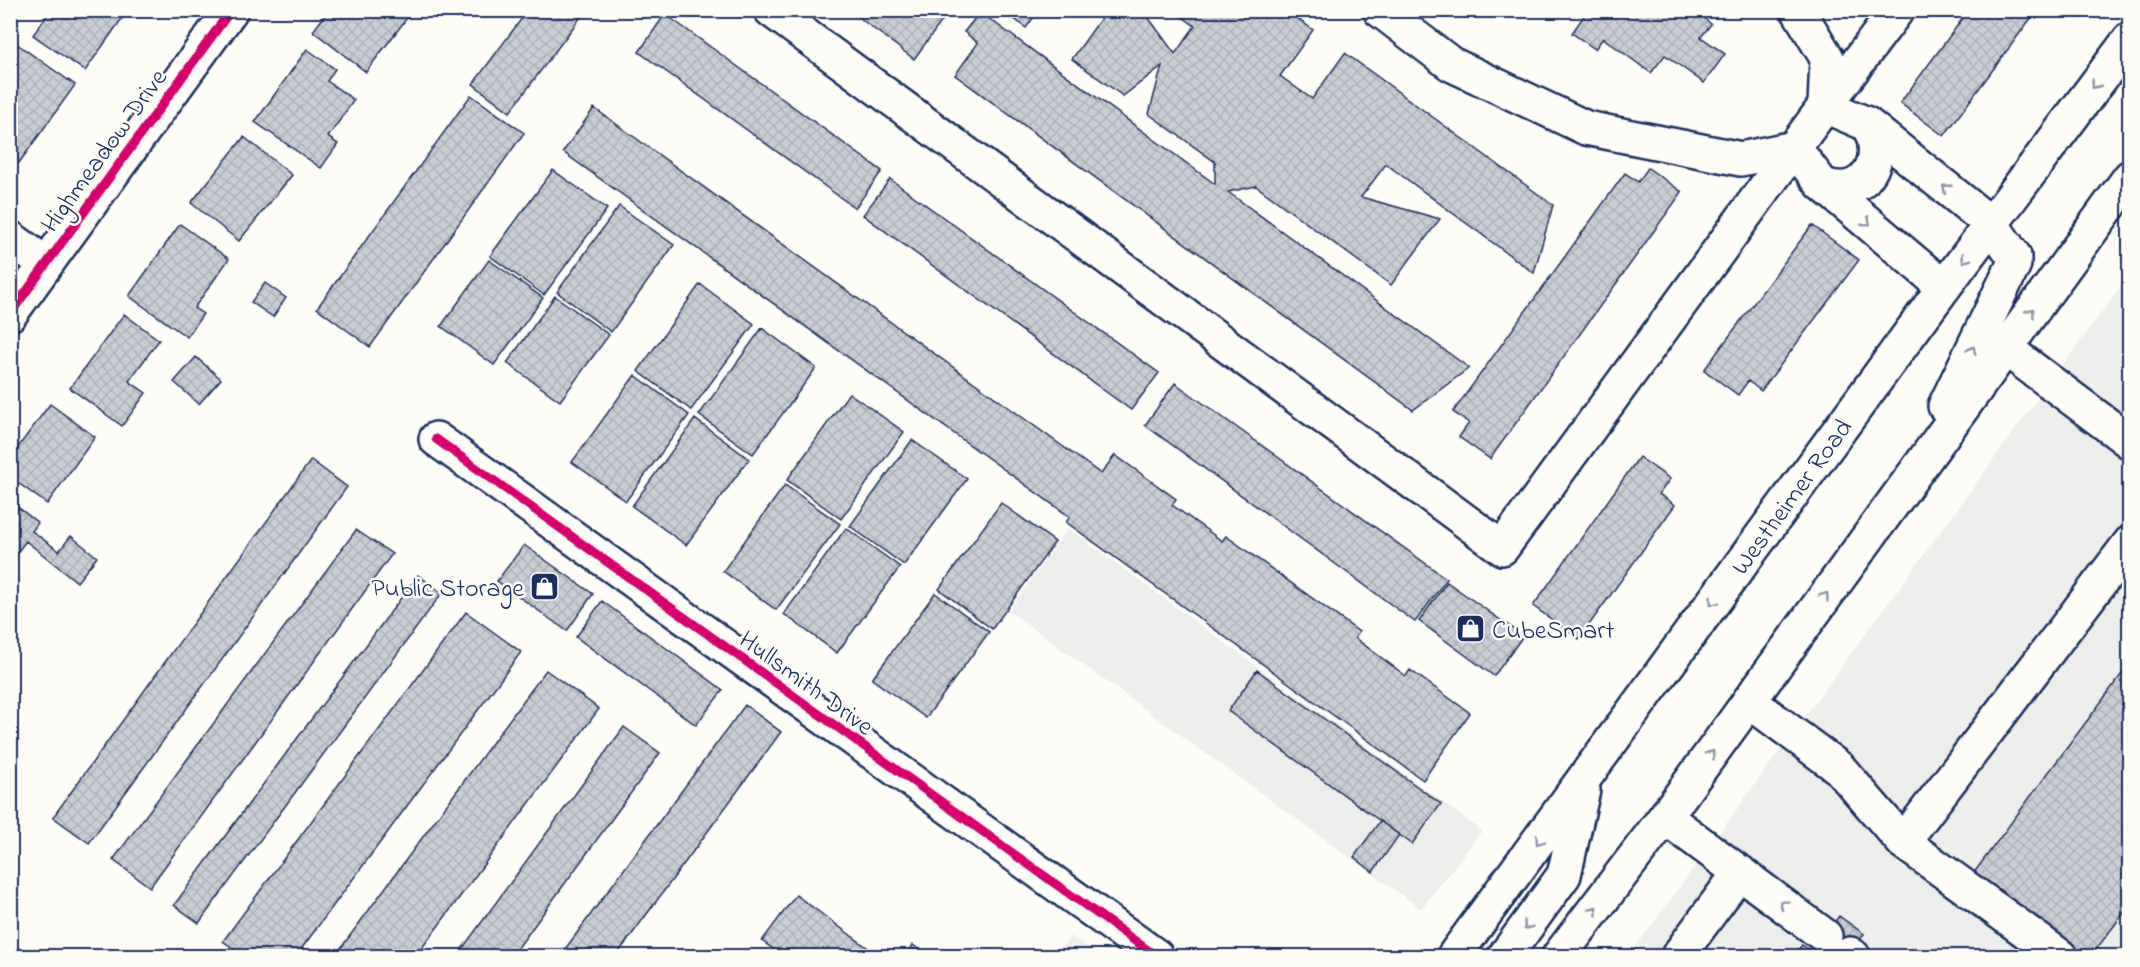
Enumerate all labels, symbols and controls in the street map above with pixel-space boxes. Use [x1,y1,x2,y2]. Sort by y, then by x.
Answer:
street label: Highmeadow Drive [33,62,178,242]
one-way arrow [2091,79,2102,90]
one-way arrow [1941,184,1952,195]
one-way arrow [1860,214,1871,225]
one-way arrow [1962,252,1973,263]
one-way arrow [2024,308,2035,319]
one-way arrow [1964,345,1976,356]
street label: Westheimer Road [1723,412,1864,584]
place label: Public Storage [371,571,524,609]
shop icon: Public Storage [529,571,561,603]
one-way arrow [1818,591,1829,602]
one-way arrow [1710,596,1721,607]
shop icon: CubeSmart [1455,613,1487,645]
place label: CubeSmart [1492,613,1614,651]
street label: Hullsmith Drive [730,622,881,747]
one-way arrow [1704,749,1715,760]
one-way arrow [1535,834,1546,845]
one-way arrow [1778,900,1789,911]
one-way arrow [1587,906,1598,917]
one-way arrow [1523,919,1534,930]

